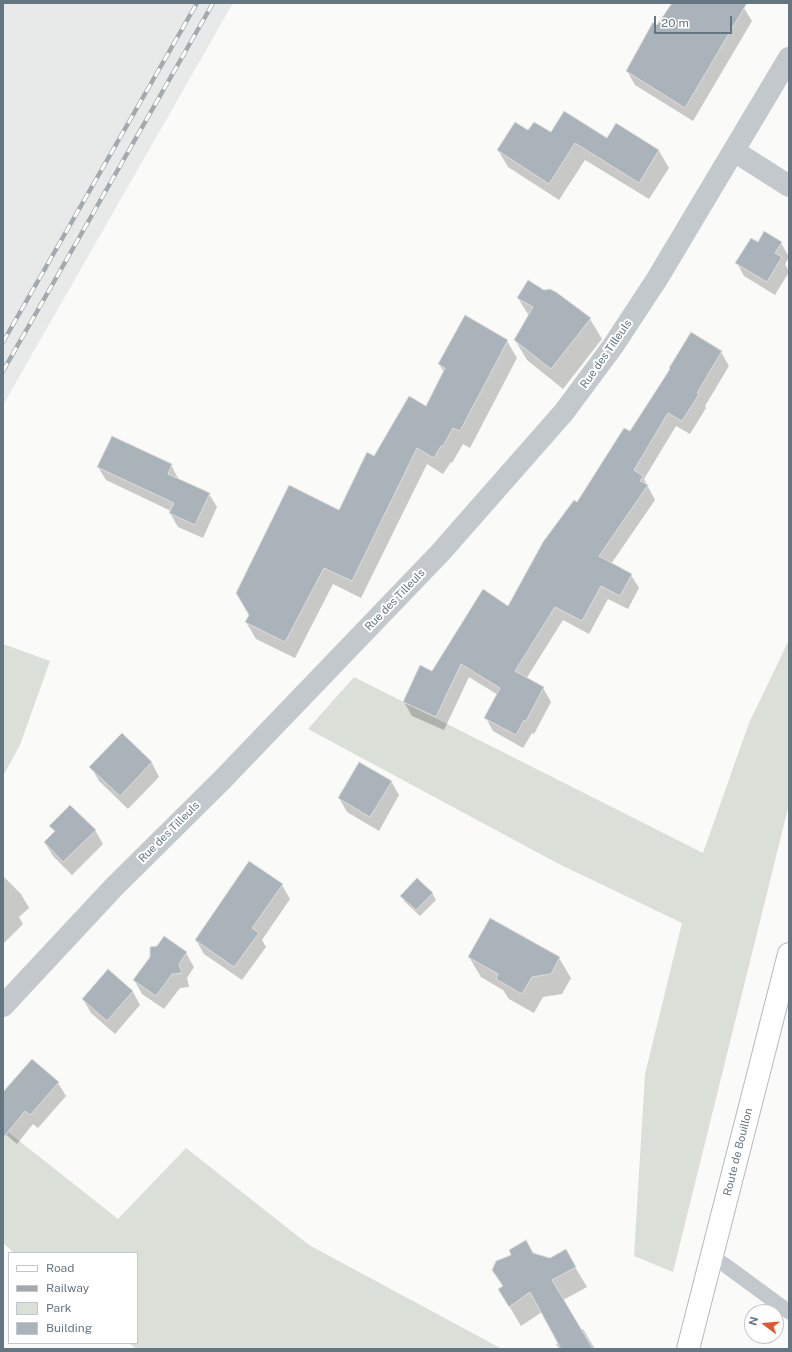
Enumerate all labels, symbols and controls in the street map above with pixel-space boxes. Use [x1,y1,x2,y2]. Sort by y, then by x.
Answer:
scale bar [656,8,734,34]
text: 20 m [661,16,689,30]
street label: Rue des Tilleuls [577,317,635,391]
street label: Rue des Tilleuls [362,566,428,634]
street label: Rue des Tilleuls [136,799,202,865]
street label: Route de Bouillon [721,1107,755,1197]
legend [8,1252,138,1344]
text: Road [46,1261,74,1275]
text: Railway [46,1281,89,1295]
text: Park [46,1301,72,1315]
north arrow [744,1304,784,1344]
text: N [746,1315,760,1327]
text: Building [46,1321,92,1335]

